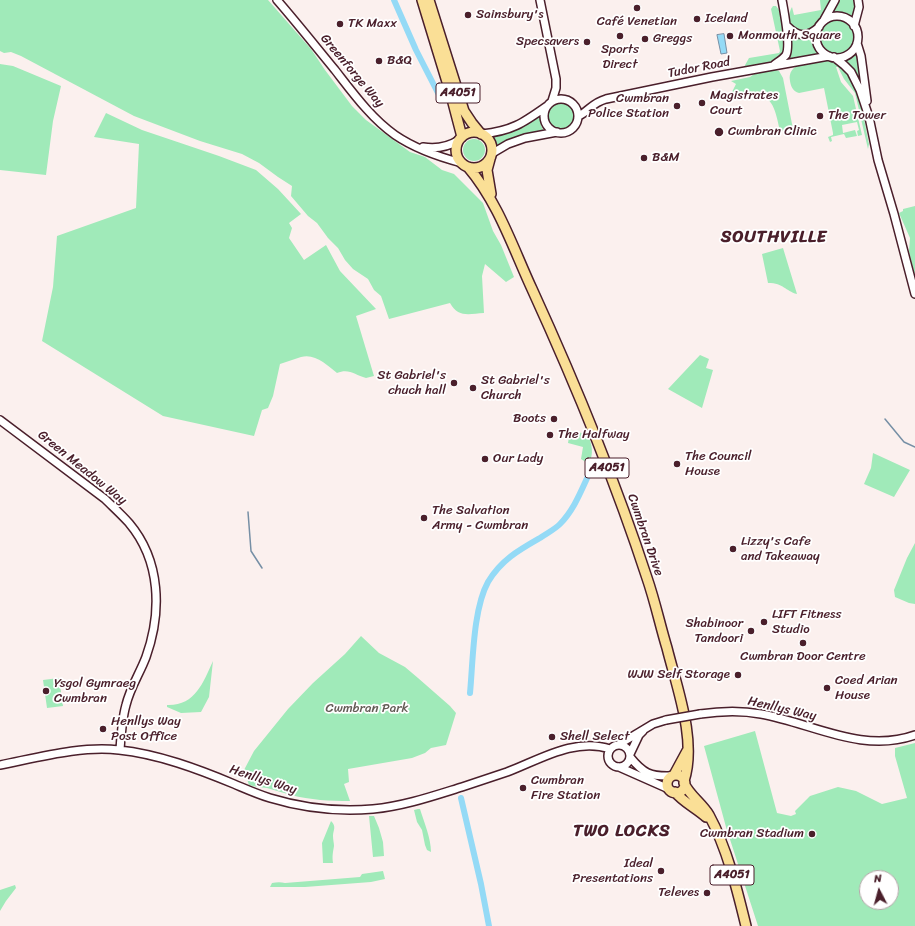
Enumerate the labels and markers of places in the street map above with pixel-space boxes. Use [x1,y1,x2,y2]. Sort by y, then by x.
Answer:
marker: Café Venetian [632,3,642,13]
place label: Sainsbury's [476,7,543,23]
marker: Sainsbury's [463,10,473,20]
place label: Iceland [705,11,747,27]
place label: Café Venetian [597,14,677,30]
marker: Iceland [692,14,702,24]
place label: TK Maxx [348,16,397,32]
marker: TK Maxx [335,19,345,29]
place label: Monmouth Square [738,28,841,44]
marker: Sports Direct [615,31,625,41]
place label: Greggs [653,31,692,47]
marker: Monmouth Square [725,31,735,41]
place label: Specsavers [516,34,579,50]
marker: Greggs [640,34,650,44]
marker: Specsavers [582,37,592,47]
place label: Sports Direct [601,42,639,73]
place label: B&Q [387,53,412,69]
marker: B&Q [374,56,384,66]
place label: Magistrates Court [710,88,778,119]
place label: Cwmbran Police Station [588,91,669,122]
marker: Magistrates Court [697,98,707,108]
marker: Cwmbran Police Station [672,101,682,111]
place label: The Tower [828,108,886,124]
marker: The Tower [815,111,825,121]
place label: Cwmbran Clinic [728,124,817,140]
marker: Cwmbran Clinic [713,126,725,138]
place label: B&M [652,150,680,166]
marker: B&M [639,153,649,163]
place label: St Gabriel's chuch hall [377,368,446,399]
place label: St Gabriel's Church [481,373,550,404]
marker: St Gabriel's chuch hall [449,378,459,388]
marker: St Gabriel's Church [468,383,478,393]
place label: Boots [513,411,546,427]
marker: Boots [549,414,559,424]
place label: The Halfway [558,427,629,443]
marker: The Halfway [545,430,555,440]
place label: The Council House [685,449,752,480]
place label: Our Lady [493,451,543,467]
marker: Our Lady [480,454,490,464]
marker: The Council House [672,459,682,469]
place label: The Salvation Army - Cwmbran [432,503,528,534]
marker: The Salvation Army - Cwmbran [419,513,429,523]
place label: Lizzy's Cafe and Takeaway [741,534,820,565]
marker: Lizzy's Cafe and Takeaway [728,544,738,554]
place label: LIFT Fitness Studio [772,607,841,638]
place label: Shabinoor Tandoori [686,616,743,647]
marker: LIFT Fitness Studio [759,617,769,627]
marker: Shabinoor Tandoori [746,626,756,636]
marker: Cwmbran Door Centre [798,638,808,648]
place label: Cwmbran Door Centre [740,649,866,665]
place label: WJW Self Storage [627,667,730,683]
marker: WJW Self Storage [733,670,743,680]
place label: Coed Arian House [835,673,898,704]
place label: Ysgol Gymraeg Cwmbran [54,676,136,707]
marker: Coed Arian House [822,683,832,693]
marker: Ysgol Gymraeg Cwmbran [41,686,51,696]
place label: Henllys Way Post Office [111,714,181,745]
marker: Henllys Way Post Office [98,724,108,734]
place label: Shell Select [560,729,629,745]
marker: Shell Select [547,732,557,742]
place label: Cwmbran Fire Station [531,773,600,804]
marker: Cwmbran Fire Station [518,783,528,793]
place label: Cwmbran Stadium [700,826,804,842]
marker: Cwmbran Stadium [807,829,817,839]
place label: Ideal Presentations [572,856,653,887]
marker: Ideal Presentations [656,866,666,876]
place label: Televes [658,885,699,901]
marker: Televes [702,888,712,898]

